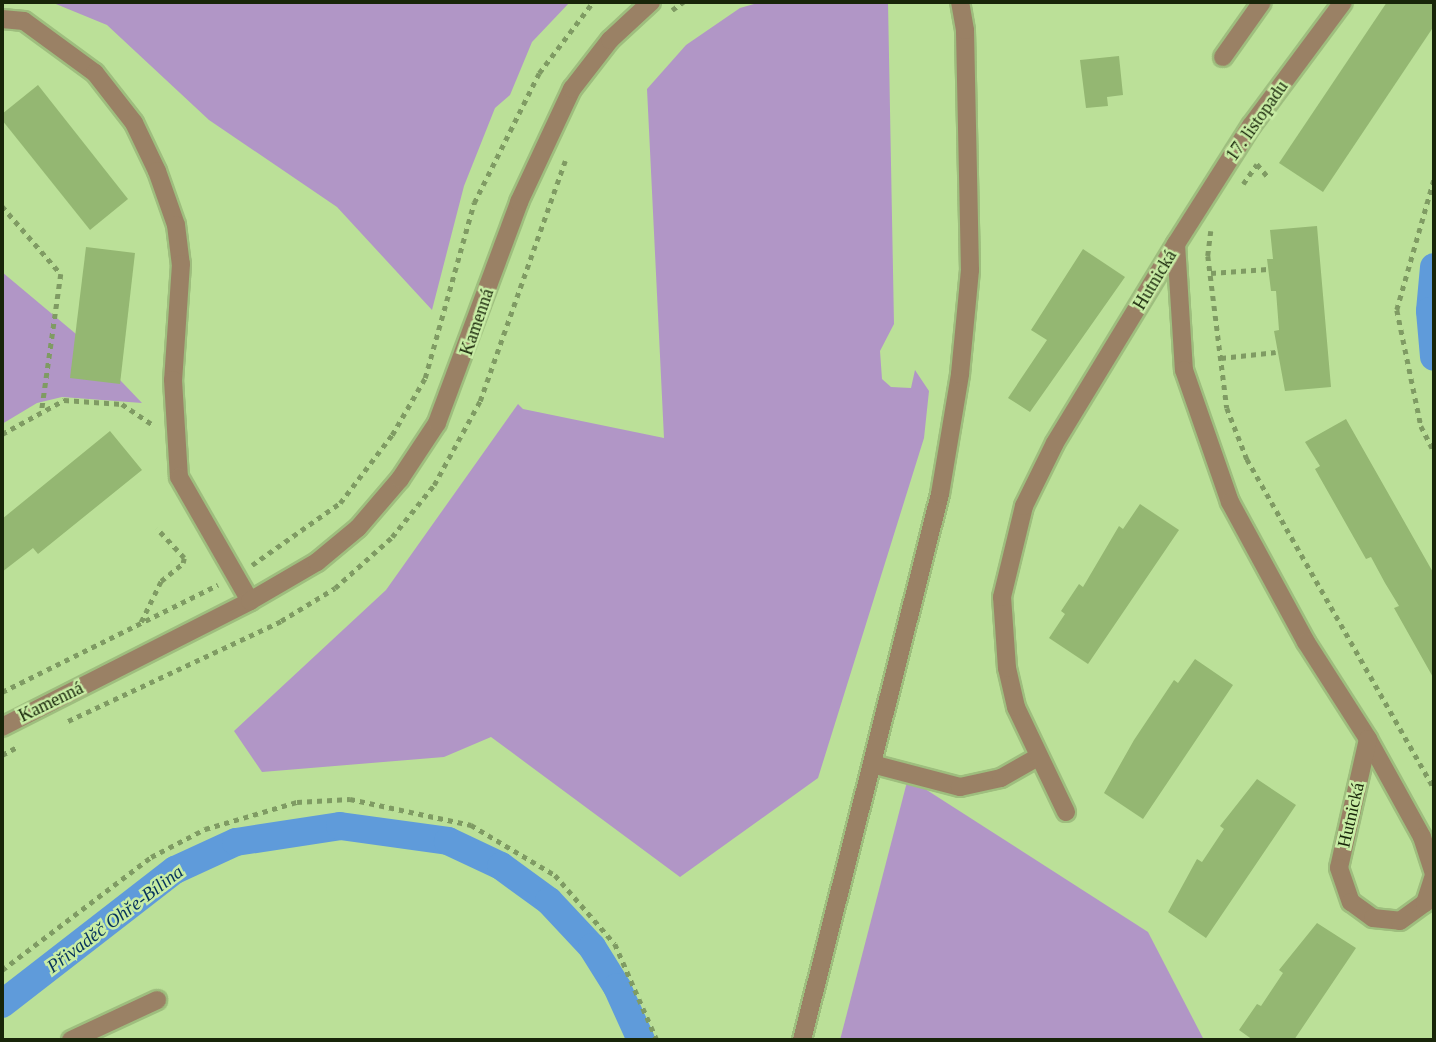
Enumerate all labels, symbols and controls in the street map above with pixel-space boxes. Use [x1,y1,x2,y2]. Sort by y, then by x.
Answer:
street label: 17. listopadu [1221,77,1293,165]
street label: Hutnická [1129,246,1181,314]
street label: Kamenná [456,286,498,358]
street label: Kamenná [15,677,87,727]
street label: Hutnická [1333,780,1369,850]
water label: Přivaděč Ohře-Bílina [42,860,188,978]

